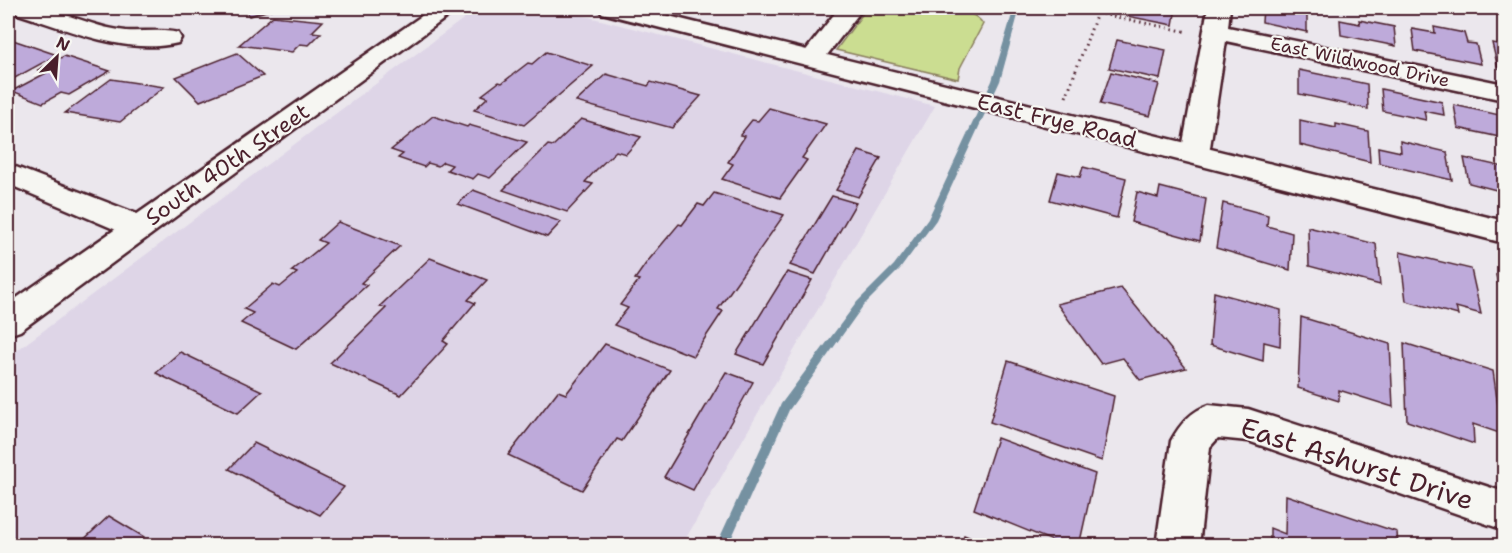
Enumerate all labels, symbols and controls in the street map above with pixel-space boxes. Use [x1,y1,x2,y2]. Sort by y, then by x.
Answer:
north arrow [27,27,87,87]
street label: East Wildwood Drive [1268,31,1452,93]
text: N [53,32,73,56]
street label: East Frye Road [974,87,1140,154]
street label: South 40th Street [139,97,315,232]
street label: East Ashurst Drive [1236,408,1478,519]

